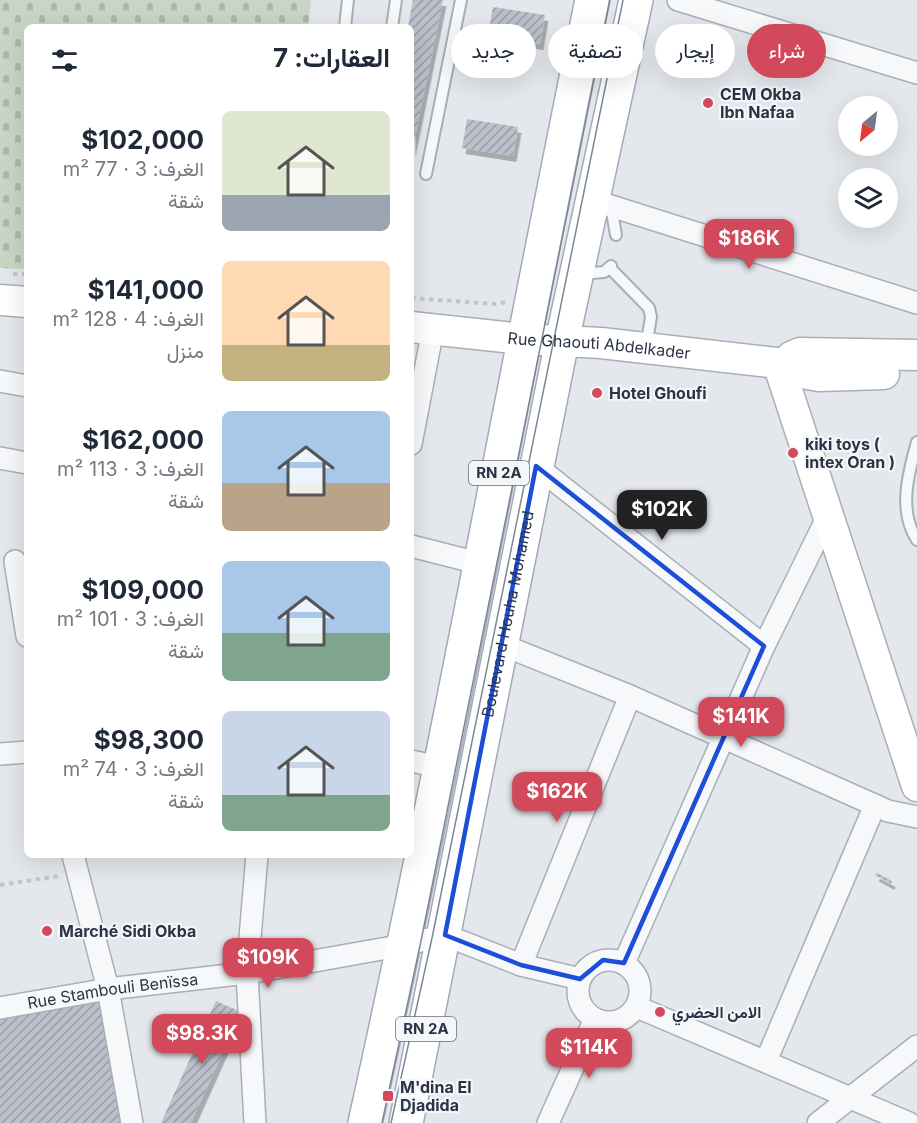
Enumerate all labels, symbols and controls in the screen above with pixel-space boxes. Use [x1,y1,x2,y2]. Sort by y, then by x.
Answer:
chip: جديد [451,24,536,78]
chip: تصفية [548,24,643,78]
chip: إيجار [655,24,735,78]
chip: شراء [747,24,826,78]
text: العقارات: 7 [273,42,390,73]
icon: filters [48,44,81,77]
place label: CEM Okba Ibn Nafaa [720,84,801,122]
marker: CEM Okba Ibn Nafaa [701,96,715,110]
north arrow [838,96,898,156]
map controls [838,96,898,228]
text: $102,000 [81,124,204,155]
icon: home [270,135,342,207]
text: الغرف: 3 · 77 m² [63,157,204,181]
button: layers [838,168,898,228]
text: شقة [168,189,204,213]
pin: $186K [707,219,791,270]
text: $186K [718,226,780,250]
text: $141,000 [87,274,204,305]
icon: home [270,285,342,357]
text: الغرف: 4 · 128 m² [52,307,204,331]
street label: Rue Ghaouti Abdelkader [507,328,692,363]
text: منزل [167,339,204,363]
place label: Hotel Ghoufi [609,383,707,403]
marker: Hotel Ghoufi [590,386,604,400]
text: $162,000 [82,424,204,455]
place label: kiki toys ( intex Oran ) [805,434,895,472]
icon: home [270,435,342,507]
marker: kiki toys ( intex Oran ) [786,446,800,460]
text: الغرف: 3 · 113 m² [57,457,204,481]
road number: RN 2A [469,461,529,485]
text: شقة [168,489,204,513]
pin: $102K [620,490,704,541]
text: $102K [631,497,693,521]
street label: Boulevard Houha Mohamed [477,509,538,719]
text: $109,000 [82,574,204,605]
icon: home [270,585,342,657]
text: الغرف: 3 · 101 m² [57,607,204,631]
text: شقة [168,639,204,663]
pin: $141K [699,697,783,748]
text: $141K [712,704,770,728]
text: $98,300 [94,724,204,755]
icon: home [270,735,342,807]
text: الغرف: 3 · 74 m² [63,757,204,781]
pin: $162K [515,772,599,823]
text: $162K [526,779,588,803]
text: شقة [168,789,204,813]
place label: Marché Sidi Okba [59,921,196,941]
marker: Marché Sidi Okba [40,924,54,938]
pin: $109K [226,938,310,989]
text: $109K [237,945,299,969]
street label: Rue Stambouli Benïssa [26,969,199,1013]
place label: الامن الحضري [672,1002,761,1026]
marker: الامن الحضري [653,1005,667,1019]
pin: $98.3K [153,1014,251,1065]
road number: RN 2A [396,1017,456,1041]
text: $98.3K [166,1021,238,1045]
pin: $114K [547,1028,631,1079]
text: $114K [560,1035,618,1059]
place label: M'dina El Djadida [400,1077,472,1115]
marker: M'dina El Djadida [381,1089,395,1103]

